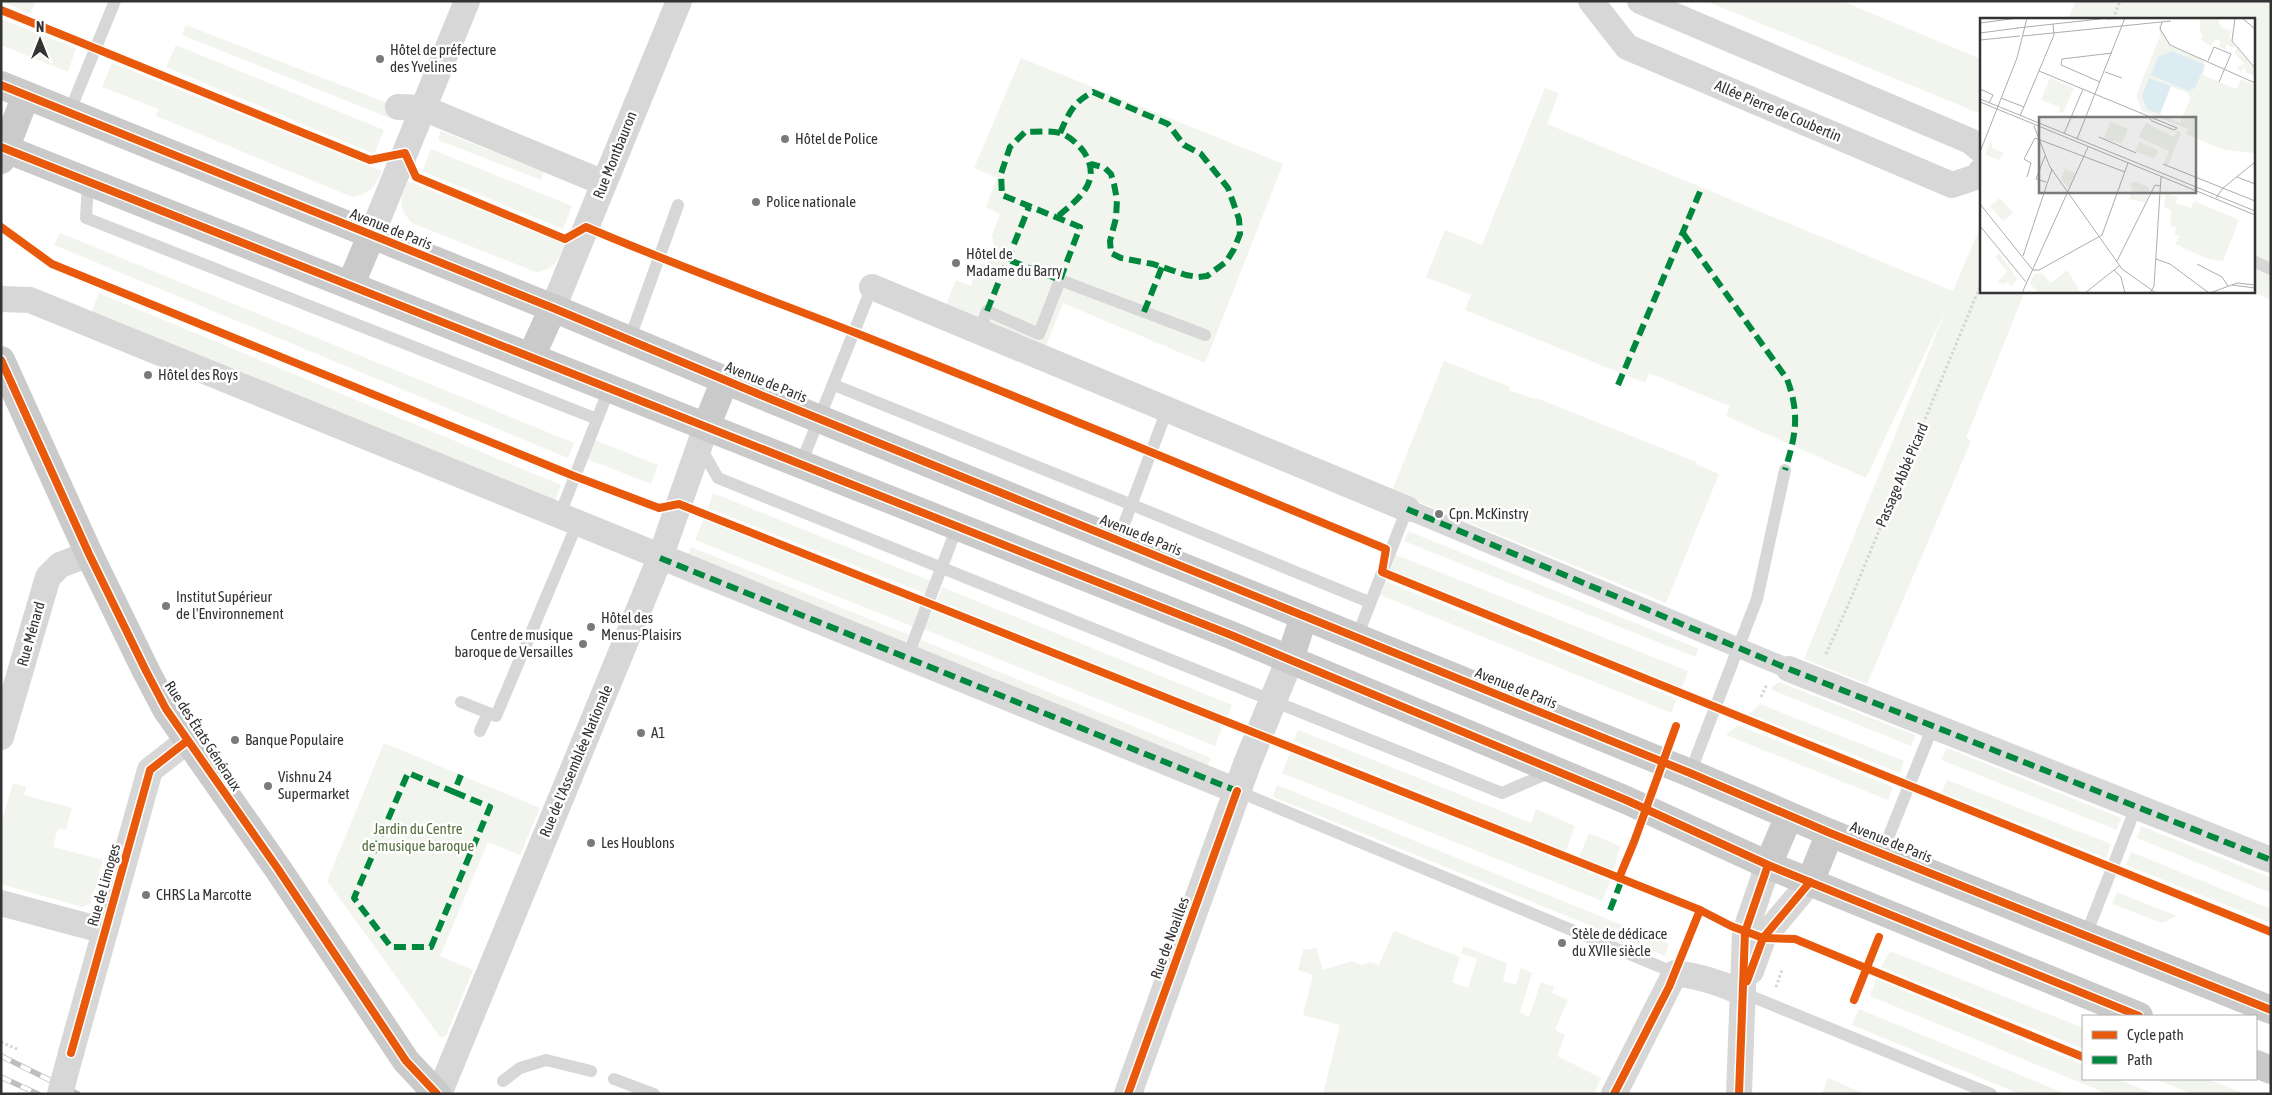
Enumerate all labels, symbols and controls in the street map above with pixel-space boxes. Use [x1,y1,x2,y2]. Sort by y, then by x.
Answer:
north arrow [15,15,65,65]
inset map [1980,18,2254,292]
text: N [36,19,44,35]
place label: Hôtel de préfecture des Yvelines [390,41,497,75]
marker: Hôtel de préfecture des Yvelines [374,53,386,65]
street label: Allée Pierre de Coubertin [1712,76,1844,145]
street label: Rue Montbauron [589,109,640,201]
place label: Hôtel de Police [795,130,878,147]
marker: Hôtel de Police [779,133,791,145]
place label: Police nationale [766,193,856,210]
marker: Police nationale [750,196,762,208]
street label: Avenue de Paris [348,204,435,253]
place label: Hôtel de Madame du Barry [966,245,1062,279]
marker: Hôtel de Madame du Barry [950,257,962,269]
street label: Avenue de Paris [723,357,810,406]
place label: Hôtel des Roys [158,366,238,383]
marker: Hôtel des Roys [142,369,154,381]
street label: Passage Abbé Picard [1872,420,1931,529]
place label: Cpn. McKinstry [1449,505,1529,522]
marker: Cpn. McKinstry [1433,508,1445,520]
street label: Avenue de Paris [1098,510,1185,559]
place label: Institut Supérieur de l'Environnement [176,588,284,622]
street label: Rue Ménard [13,600,48,668]
marker: Institut Supérieur de l'Environnement [160,600,172,612]
place label: Hôtel des Menus-Plaisirs [601,609,682,643]
marker: Hôtel des Menus-Plaisirs [585,621,597,633]
place label: Centre de musique baroque de Versailles [454,626,573,660]
marker: Centre de musique baroque de Versailles [577,638,589,650]
street label: Avenue de Paris [1473,663,1560,712]
street label: Rue des États Généraux [162,678,245,794]
street label: Rue de l'Assemblée Nationale [536,682,615,839]
place label: A1 [651,724,665,741]
marker: A1 [635,727,647,739]
place label: Banque Populaire [245,731,344,748]
marker: Banque Populaire [229,734,241,746]
place label: Vishnu 24 Supermarket [278,768,350,802]
marker: Vishnu 24 Supermarket [262,780,274,792]
street label: Avenue de Paris [1848,817,1935,866]
park label: Jardin du Centre de musique baroque [362,820,475,854]
place label: Les Houblons [601,834,675,851]
marker: Les Houblons [585,837,597,849]
street label: Rue de Limoges [84,842,123,928]
place label: CHRS La Marcotte [156,886,252,903]
marker: CHRS La Marcotte [140,889,152,901]
street label: Rue de Noailles [1147,895,1192,981]
place label: Stèle de dédicace du XVIIe siècle [1572,925,1667,959]
marker: Stèle de dédicace du XVIIe siècle [1556,937,1568,949]
legend [2082,1015,2257,1080]
text: Cycle path [2127,1026,2184,1043]
text: Path [2127,1051,2153,1068]

